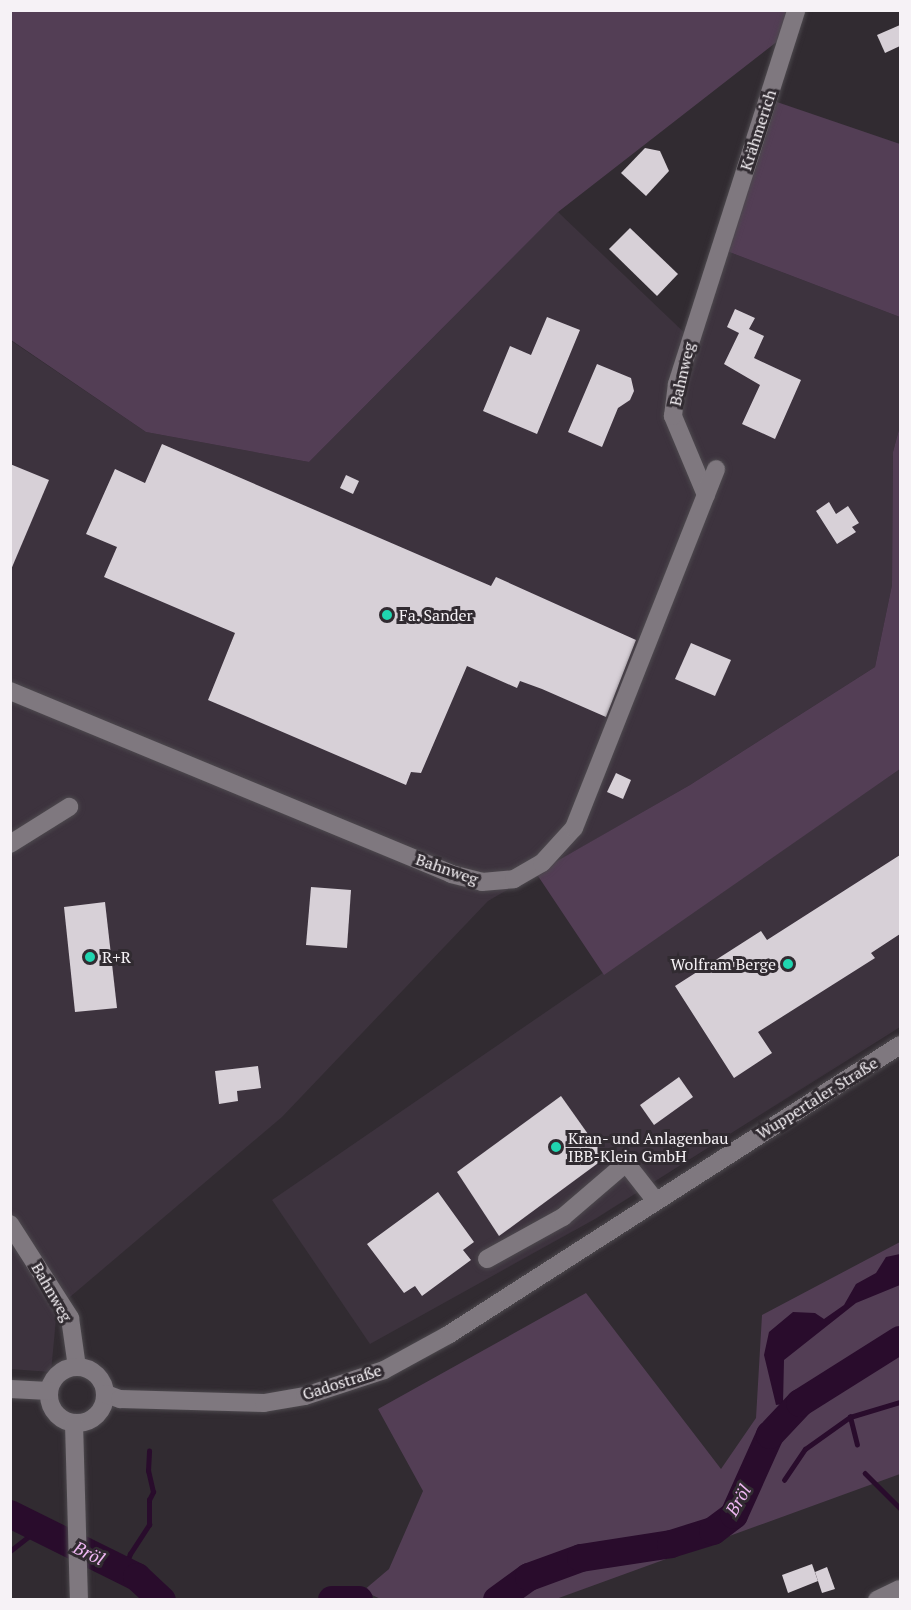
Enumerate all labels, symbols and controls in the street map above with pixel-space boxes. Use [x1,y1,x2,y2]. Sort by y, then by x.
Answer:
street label: Krähmerich [736,87,780,173]
street label: Bahnweg [665,340,699,408]
place label: Fa. Sander [399,605,473,625]
marker: Fa. Sander [380,608,394,622]
street label: Bahnweg [413,849,481,889]
place label: R+R [102,947,131,967]
marker: R+R [83,950,97,964]
place label: Wolfram Berge [671,954,776,974]
marker: Wolfram Berge [781,957,795,971]
street label: Wuppertaler Straße [753,1053,881,1143]
place label: Kran- und Anlagenbau IBB-Klein GmbH [568,1128,729,1166]
marker: Kran- und Anlagenbau IBB-Klein GmbH [549,1140,563,1154]
street label: Bahnweg [28,1259,76,1325]
street label: Gadostraße [300,1360,384,1404]
water label: Bröl [721,1481,755,1519]
water label: Bröl [70,1536,108,1570]

